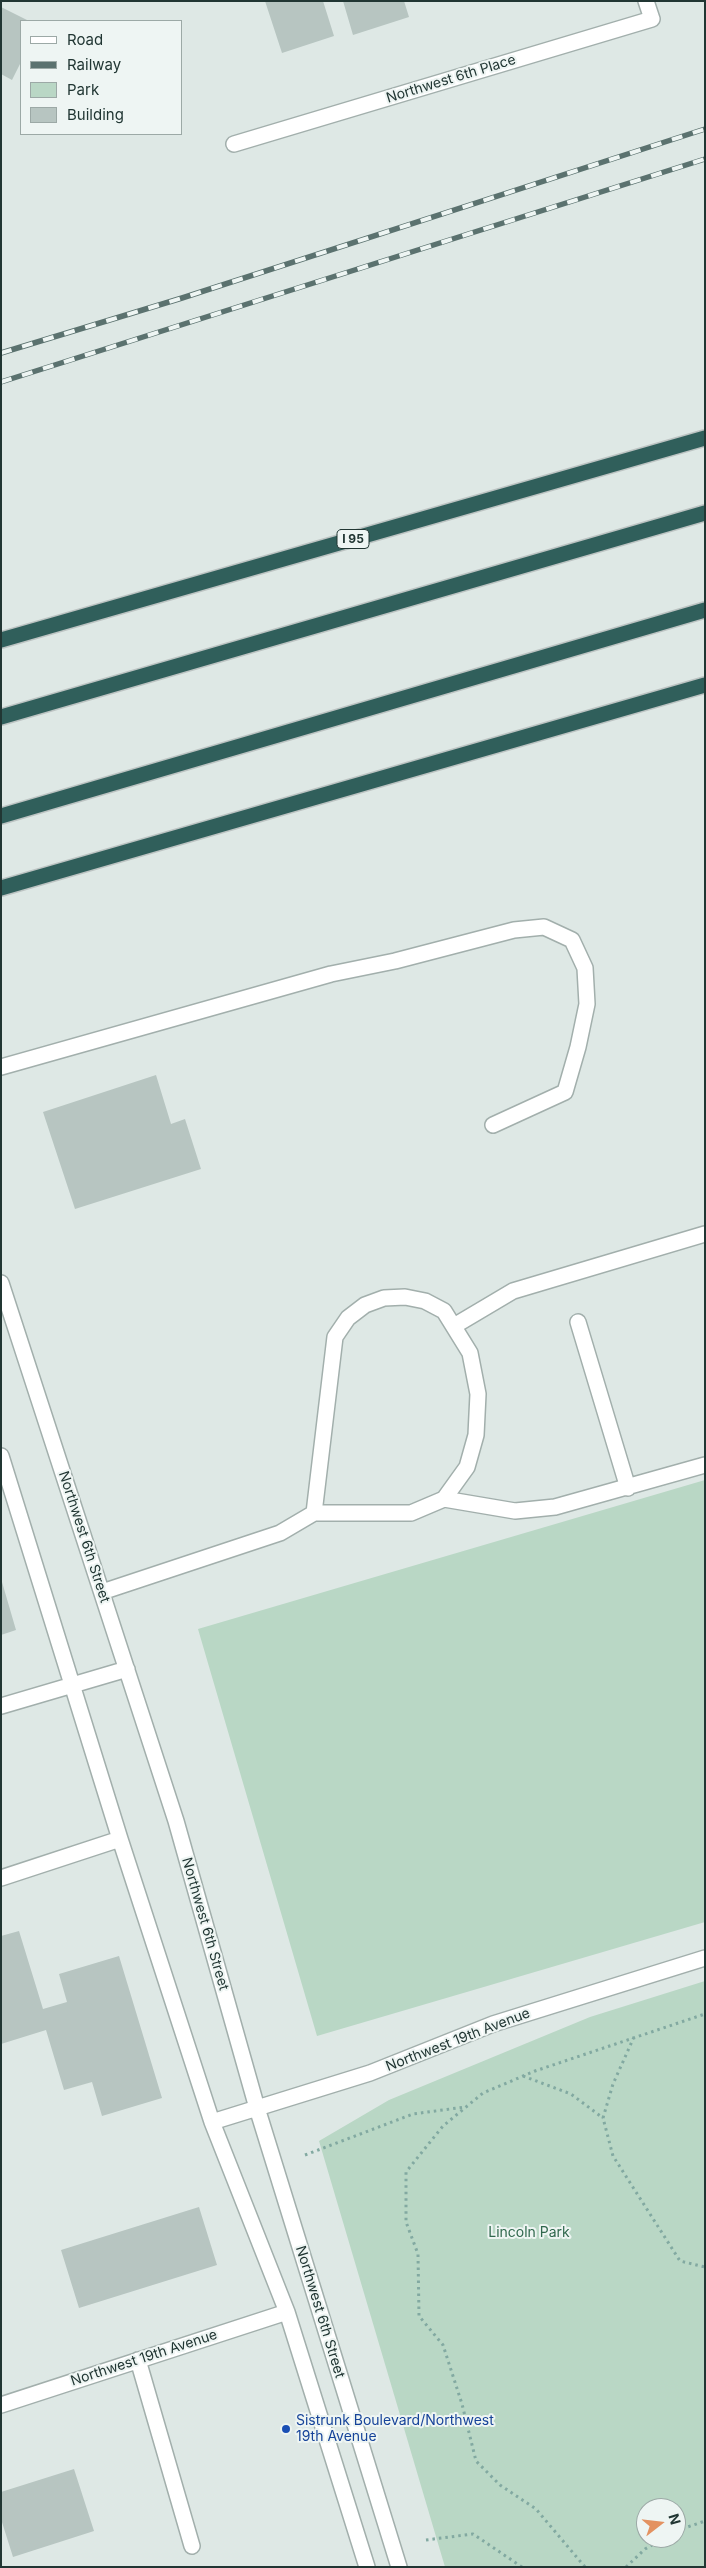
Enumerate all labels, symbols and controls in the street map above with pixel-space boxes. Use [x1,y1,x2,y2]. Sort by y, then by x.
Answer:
legend [20,20,182,135]
text: Road [67,30,103,49]
street label: Northwest 6th Place [384,51,518,107]
text: Railway [67,55,121,74]
text: Park [67,80,99,99]
text: Building [67,105,124,124]
road number: I 95 [337,530,369,548]
street label: Northwest 6th Street [55,1469,113,1605]
street label: Northwest 6th Street [178,1856,232,1992]
street label: Northwest 19th Avenue [384,2005,532,2075]
park label: Lincoln Park [488,2225,570,2241]
street label: Northwest 6th Street [292,2244,348,2380]
street label: Northwest 19th Avenue [69,2326,219,2390]
place label: Sistrunk Boulevard/Northwest 19th Avenue [296,2413,494,2446]
marker: Sistrunk Boulevard/Northwest 19th Avenue [280,2423,292,2435]
north arrow [636,2498,686,2548]
text: N [665,2512,685,2526]

